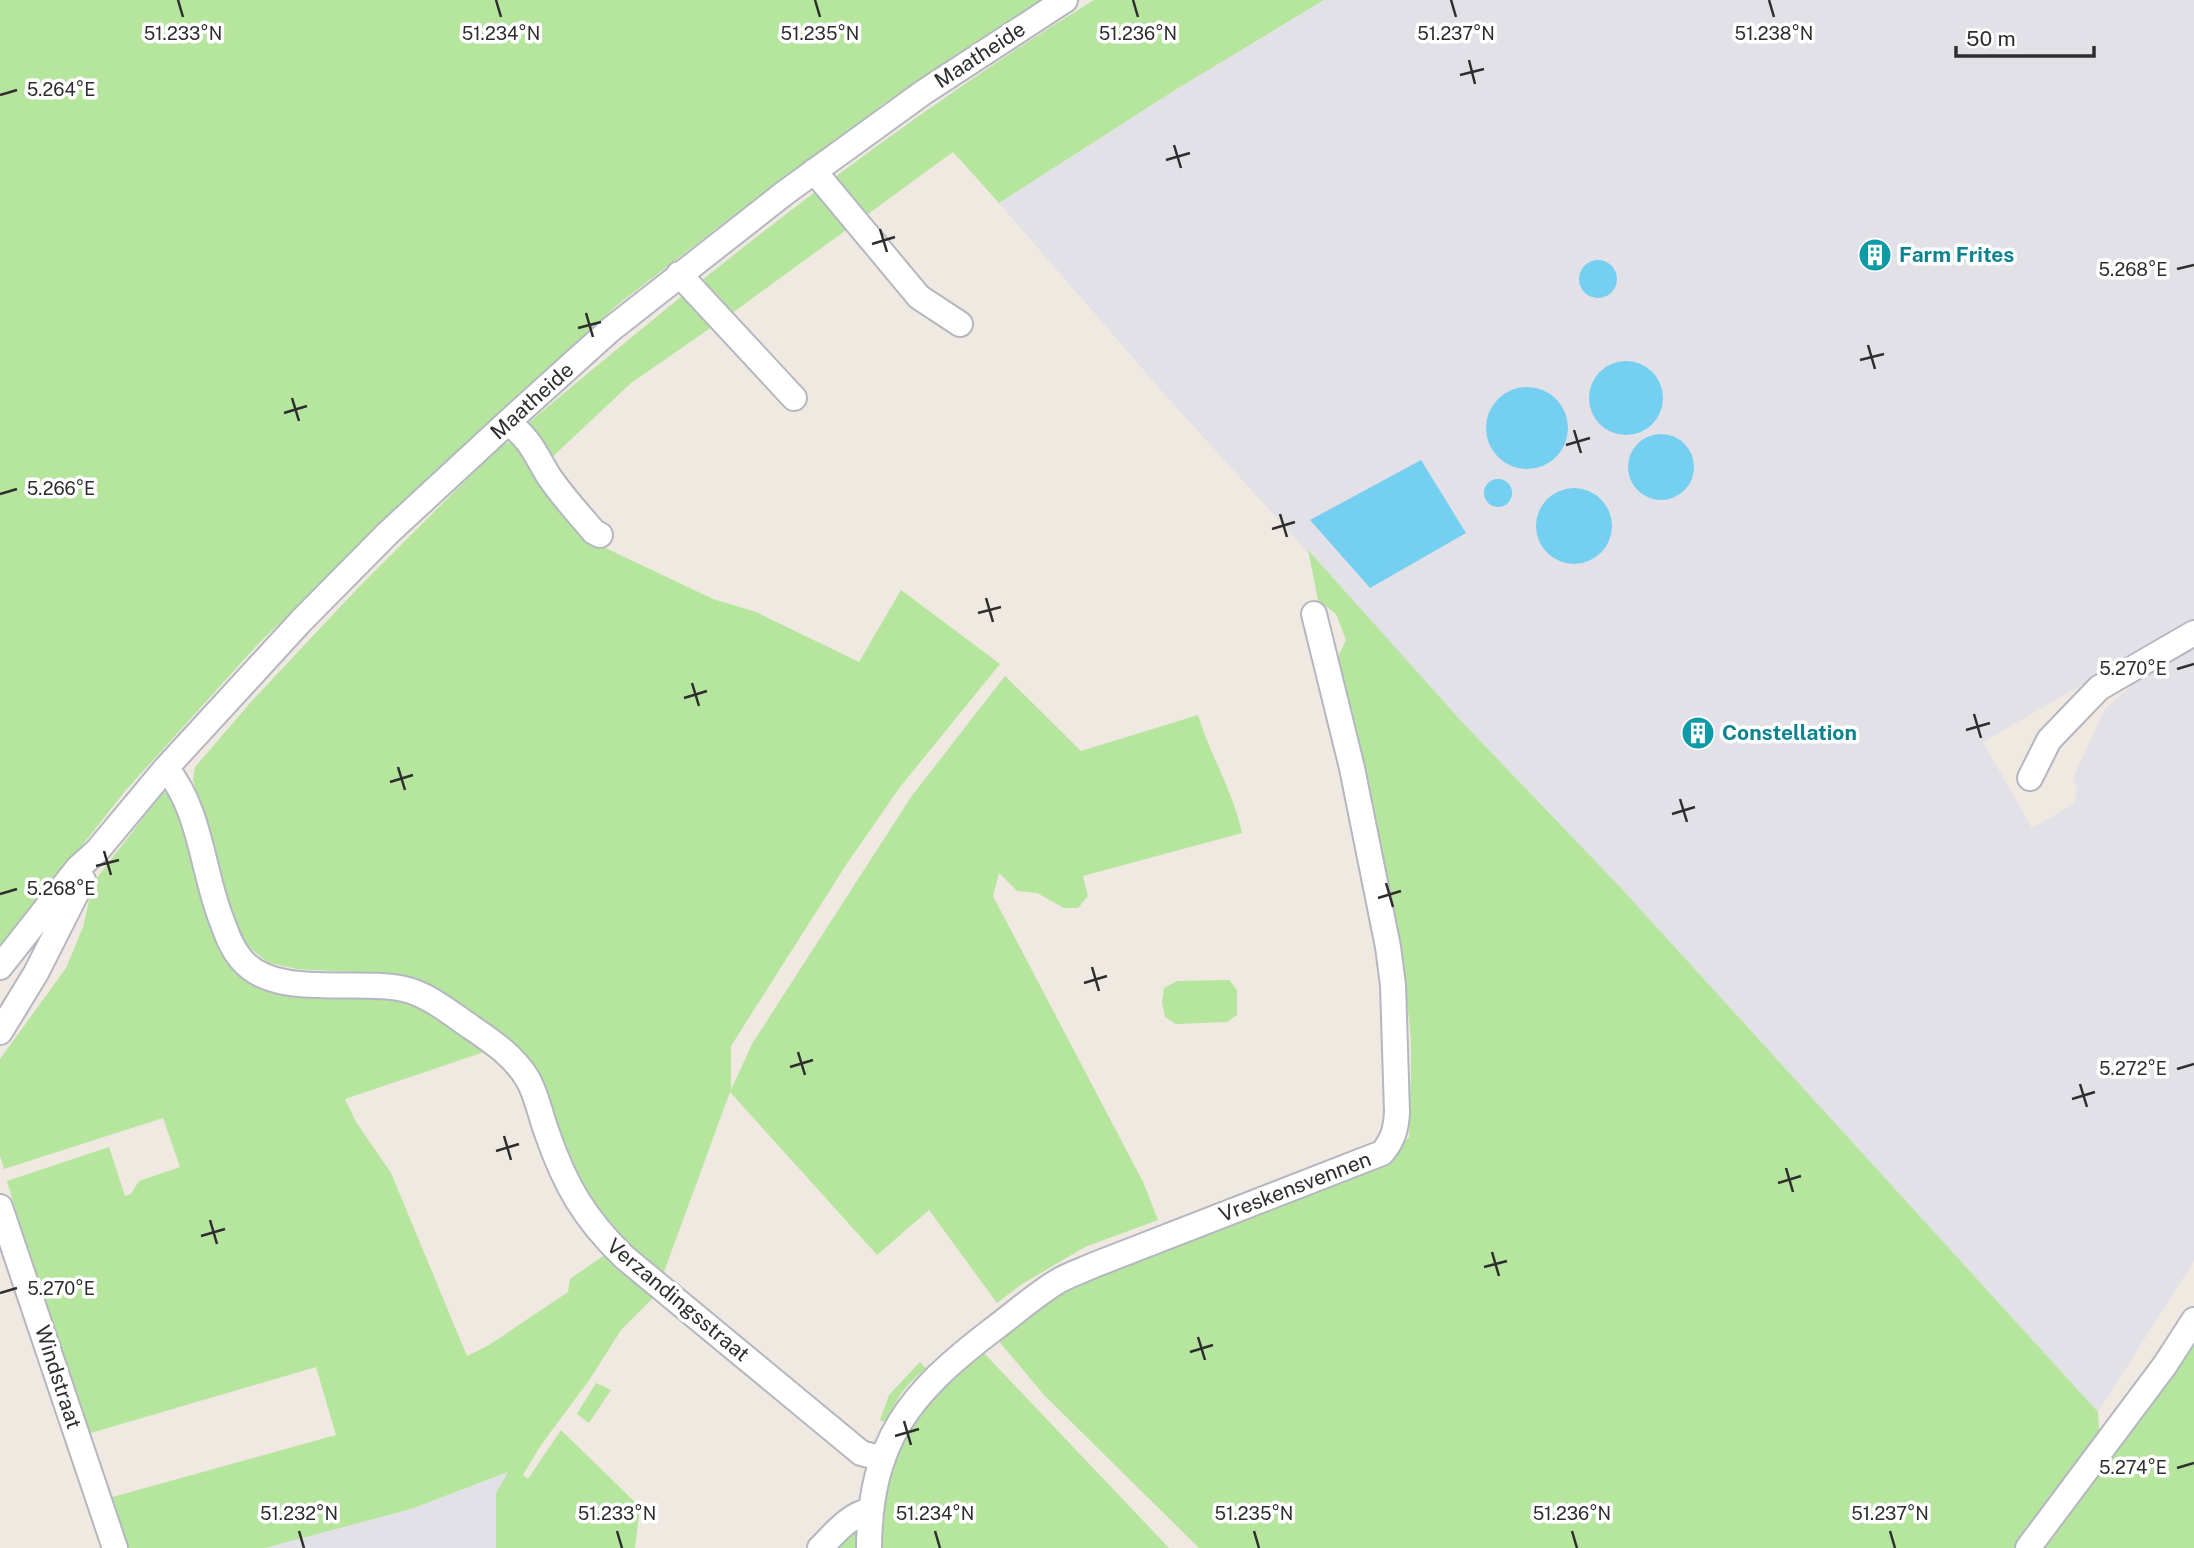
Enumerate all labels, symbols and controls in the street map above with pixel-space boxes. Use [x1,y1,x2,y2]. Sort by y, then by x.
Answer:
scale bar [1956,14,2094,58]
street label: Maatheide [930,16,1030,93]
text: 51.233°N [144,23,222,44]
text: 51.234°N [462,23,540,44]
text: 51.235°N [781,23,859,44]
text: 51.236°N [1099,23,1177,44]
text: 51.237°N [1417,23,1495,44]
text: 51.238°N [1735,23,1813,44]
text: 50 m [1966,26,2016,51]
text: 5.264°E [27,79,95,100]
building icon: Farm Frites [1856,236,1894,274]
place label: Farm Frites [1899,242,2014,267]
text: 5.268°E [2099,259,2167,280]
street label: Maatheide [485,357,578,444]
text: 5.266°E [27,478,95,499]
text: 5.270°E [2099,658,2167,679]
building icon: Constellation [1679,714,1717,752]
place label: Constellation [1722,720,1857,745]
text: 5.268°E [27,878,95,899]
text: 5.272°E [2099,1058,2167,1079]
street label: Vreskensvennen [1215,1146,1374,1227]
street label: Verzandingsstraat [602,1233,755,1366]
text: 5.270°E [27,1278,95,1299]
street label: Windstraat [30,1322,87,1432]
text: 5.274°E [2099,1457,2167,1478]
text: 51.232°N [260,1503,338,1524]
text: 51.233°N [578,1503,656,1524]
text: 51.234°N [896,1503,974,1524]
text: 51.235°N [1215,1503,1293,1524]
text: 51.236°N [1533,1503,1611,1524]
text: 51.237°N [1851,1503,1929,1524]

